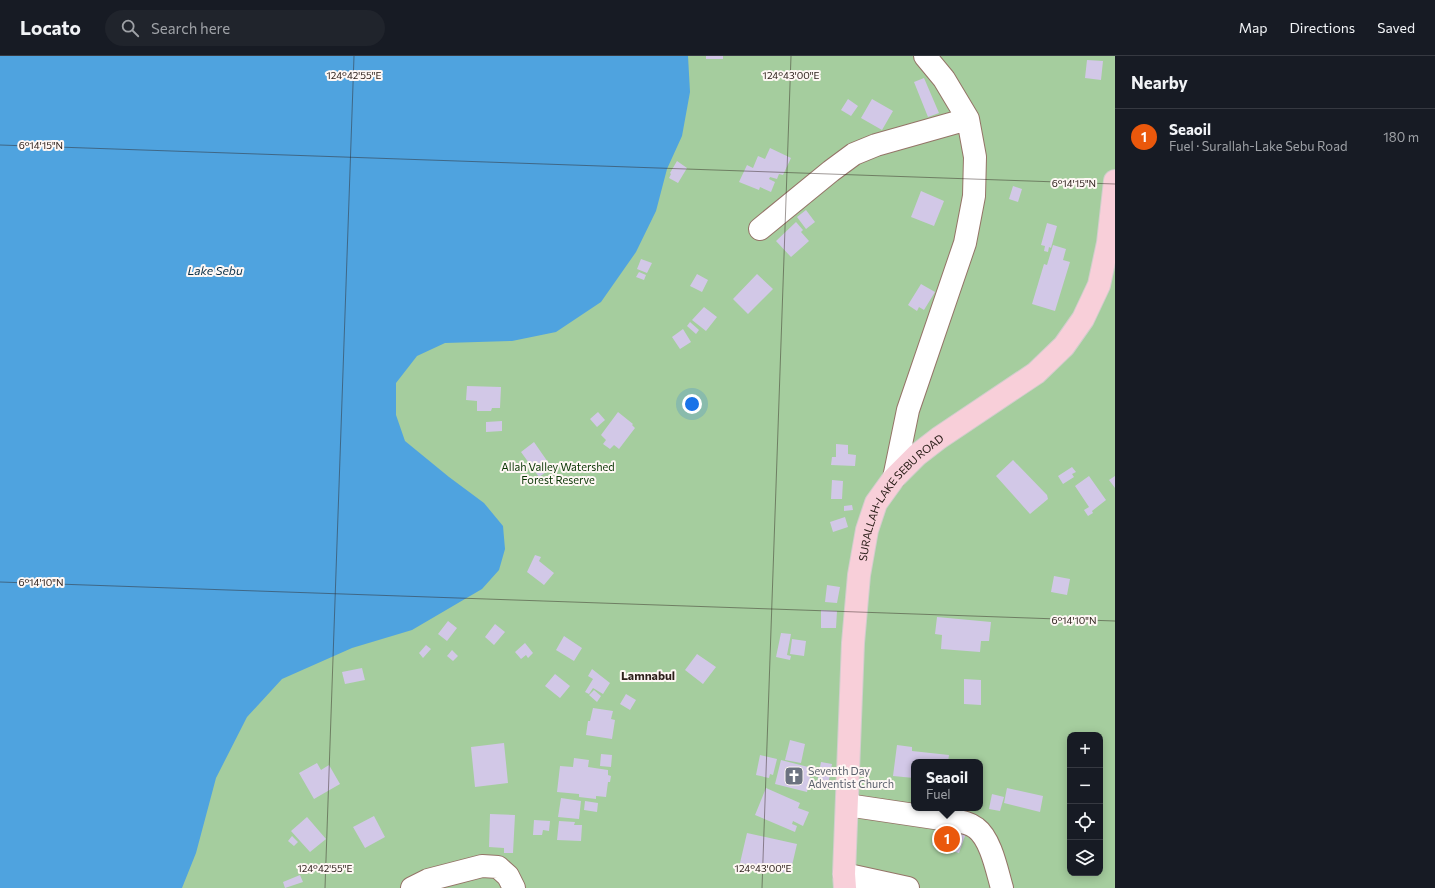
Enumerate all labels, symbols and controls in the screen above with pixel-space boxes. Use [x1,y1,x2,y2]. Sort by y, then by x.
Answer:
search box [105,10,385,46]
text: Locato [20,16,81,39]
icon: search [119,17,141,39]
text: Search here [151,19,230,37]
text: Map [1239,19,1268,36]
text: Directions [1290,19,1355,36]
text: Saved [1377,19,1415,36]
text: 124°42'55"E [327,69,382,81]
text: 124°43'00"E [763,69,819,81]
text: Nearby [1131,72,1188,93]
text: Seaoil [1169,120,1211,138]
text: 1 [1141,129,1147,145]
text: 180 m [1383,129,1419,145]
text: Fuel · Surallah-Lake Sebu Road [1169,138,1347,154]
text: 6°14'15"N [19,139,63,151]
text: 6°14'15"N [1052,177,1096,189]
water label: Lake Sebu [187,263,243,277]
your location [682,394,702,414]
street label: SURALLAH-LAKE SEBU ROAD [855,431,946,562]
park label: Allah Valley Watershed Forest Reserve [501,460,615,486]
text: 6°14'10"N [18,576,64,588]
text: 6°14'10"N [1051,614,1097,626]
district label: Lamnabul [621,668,675,682]
map controls [1067,732,1103,876]
button: + [1067,732,1103,768]
popup [911,759,983,811]
place label: Seventh Day Adventist Church [808,764,894,790]
church icon: Seventh Day Adventist Church [783,765,805,787]
text: Seaoil [926,768,968,786]
button: − [1067,768,1103,804]
text: Fuel [926,786,951,802]
button: locate [1067,804,1103,840]
pin: 1 [934,824,960,854]
button: layers [1067,840,1103,876]
text: 124°42'55"E [298,862,353,874]
text: 124°43'00"E [735,862,791,874]

